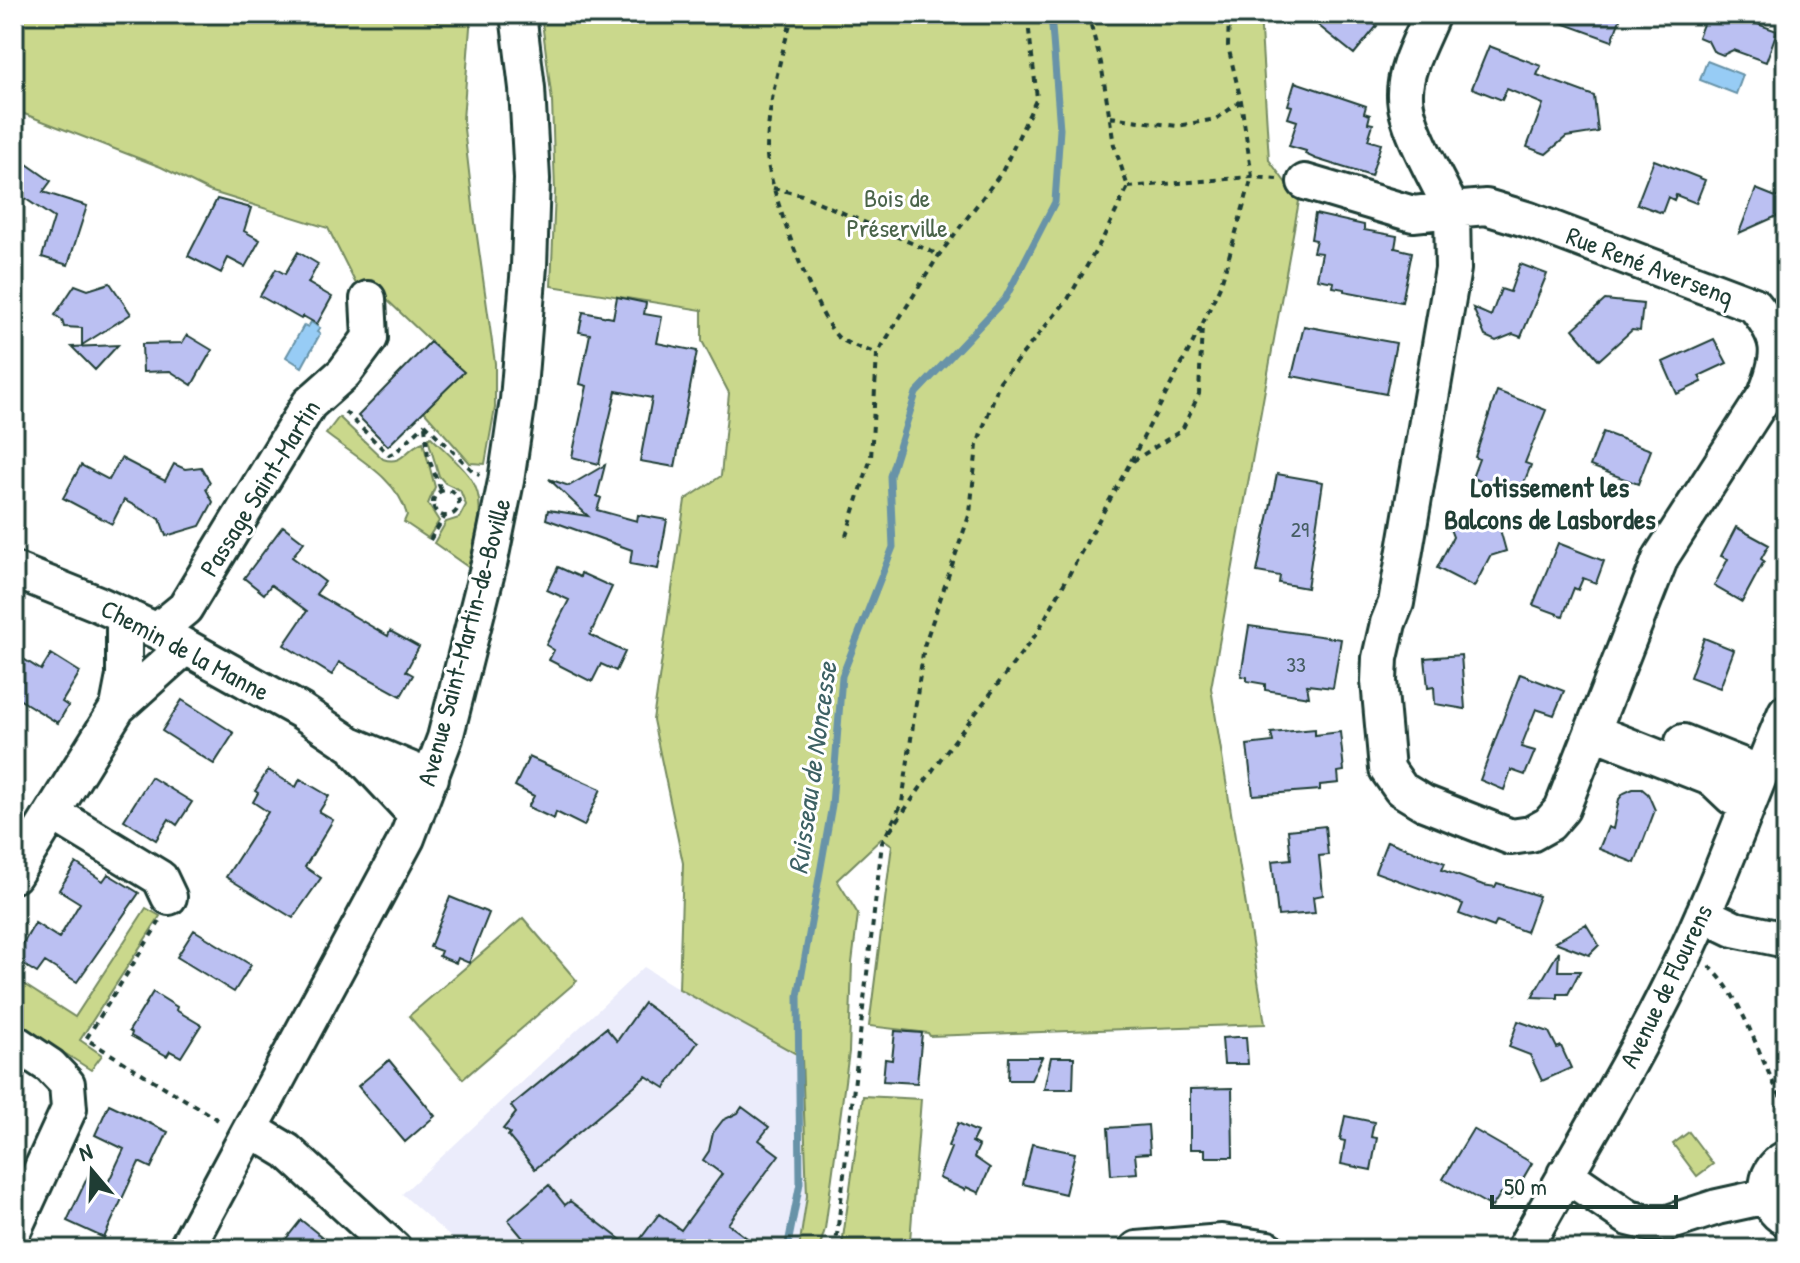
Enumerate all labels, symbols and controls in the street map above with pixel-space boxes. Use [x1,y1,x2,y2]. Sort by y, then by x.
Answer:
park label: Bois de Préserville [846,180,948,245]
street label: Rue René Aversenq [1562,218,1739,313]
street label: Passage Saint-Martin [191,393,328,583]
district label: Lotissement les Balcons de Lasbordes [1444,468,1656,538]
street label: Avenue Saint-Martin-de-Boville [408,494,519,789]
house number: 29 [1291,514,1309,544]
street label: Chemin de la Manne [95,590,275,709]
house number: 33 [1286,649,1306,679]
water label: Ruisseau de Noncesse [778,658,846,876]
street label: Avenue de Flourens [1611,898,1720,1073]
north arrow [52,1131,132,1211]
text: N [75,1136,96,1168]
scale bar [1492,1159,1676,1209]
text: 50 m [1504,1170,1547,1202]

